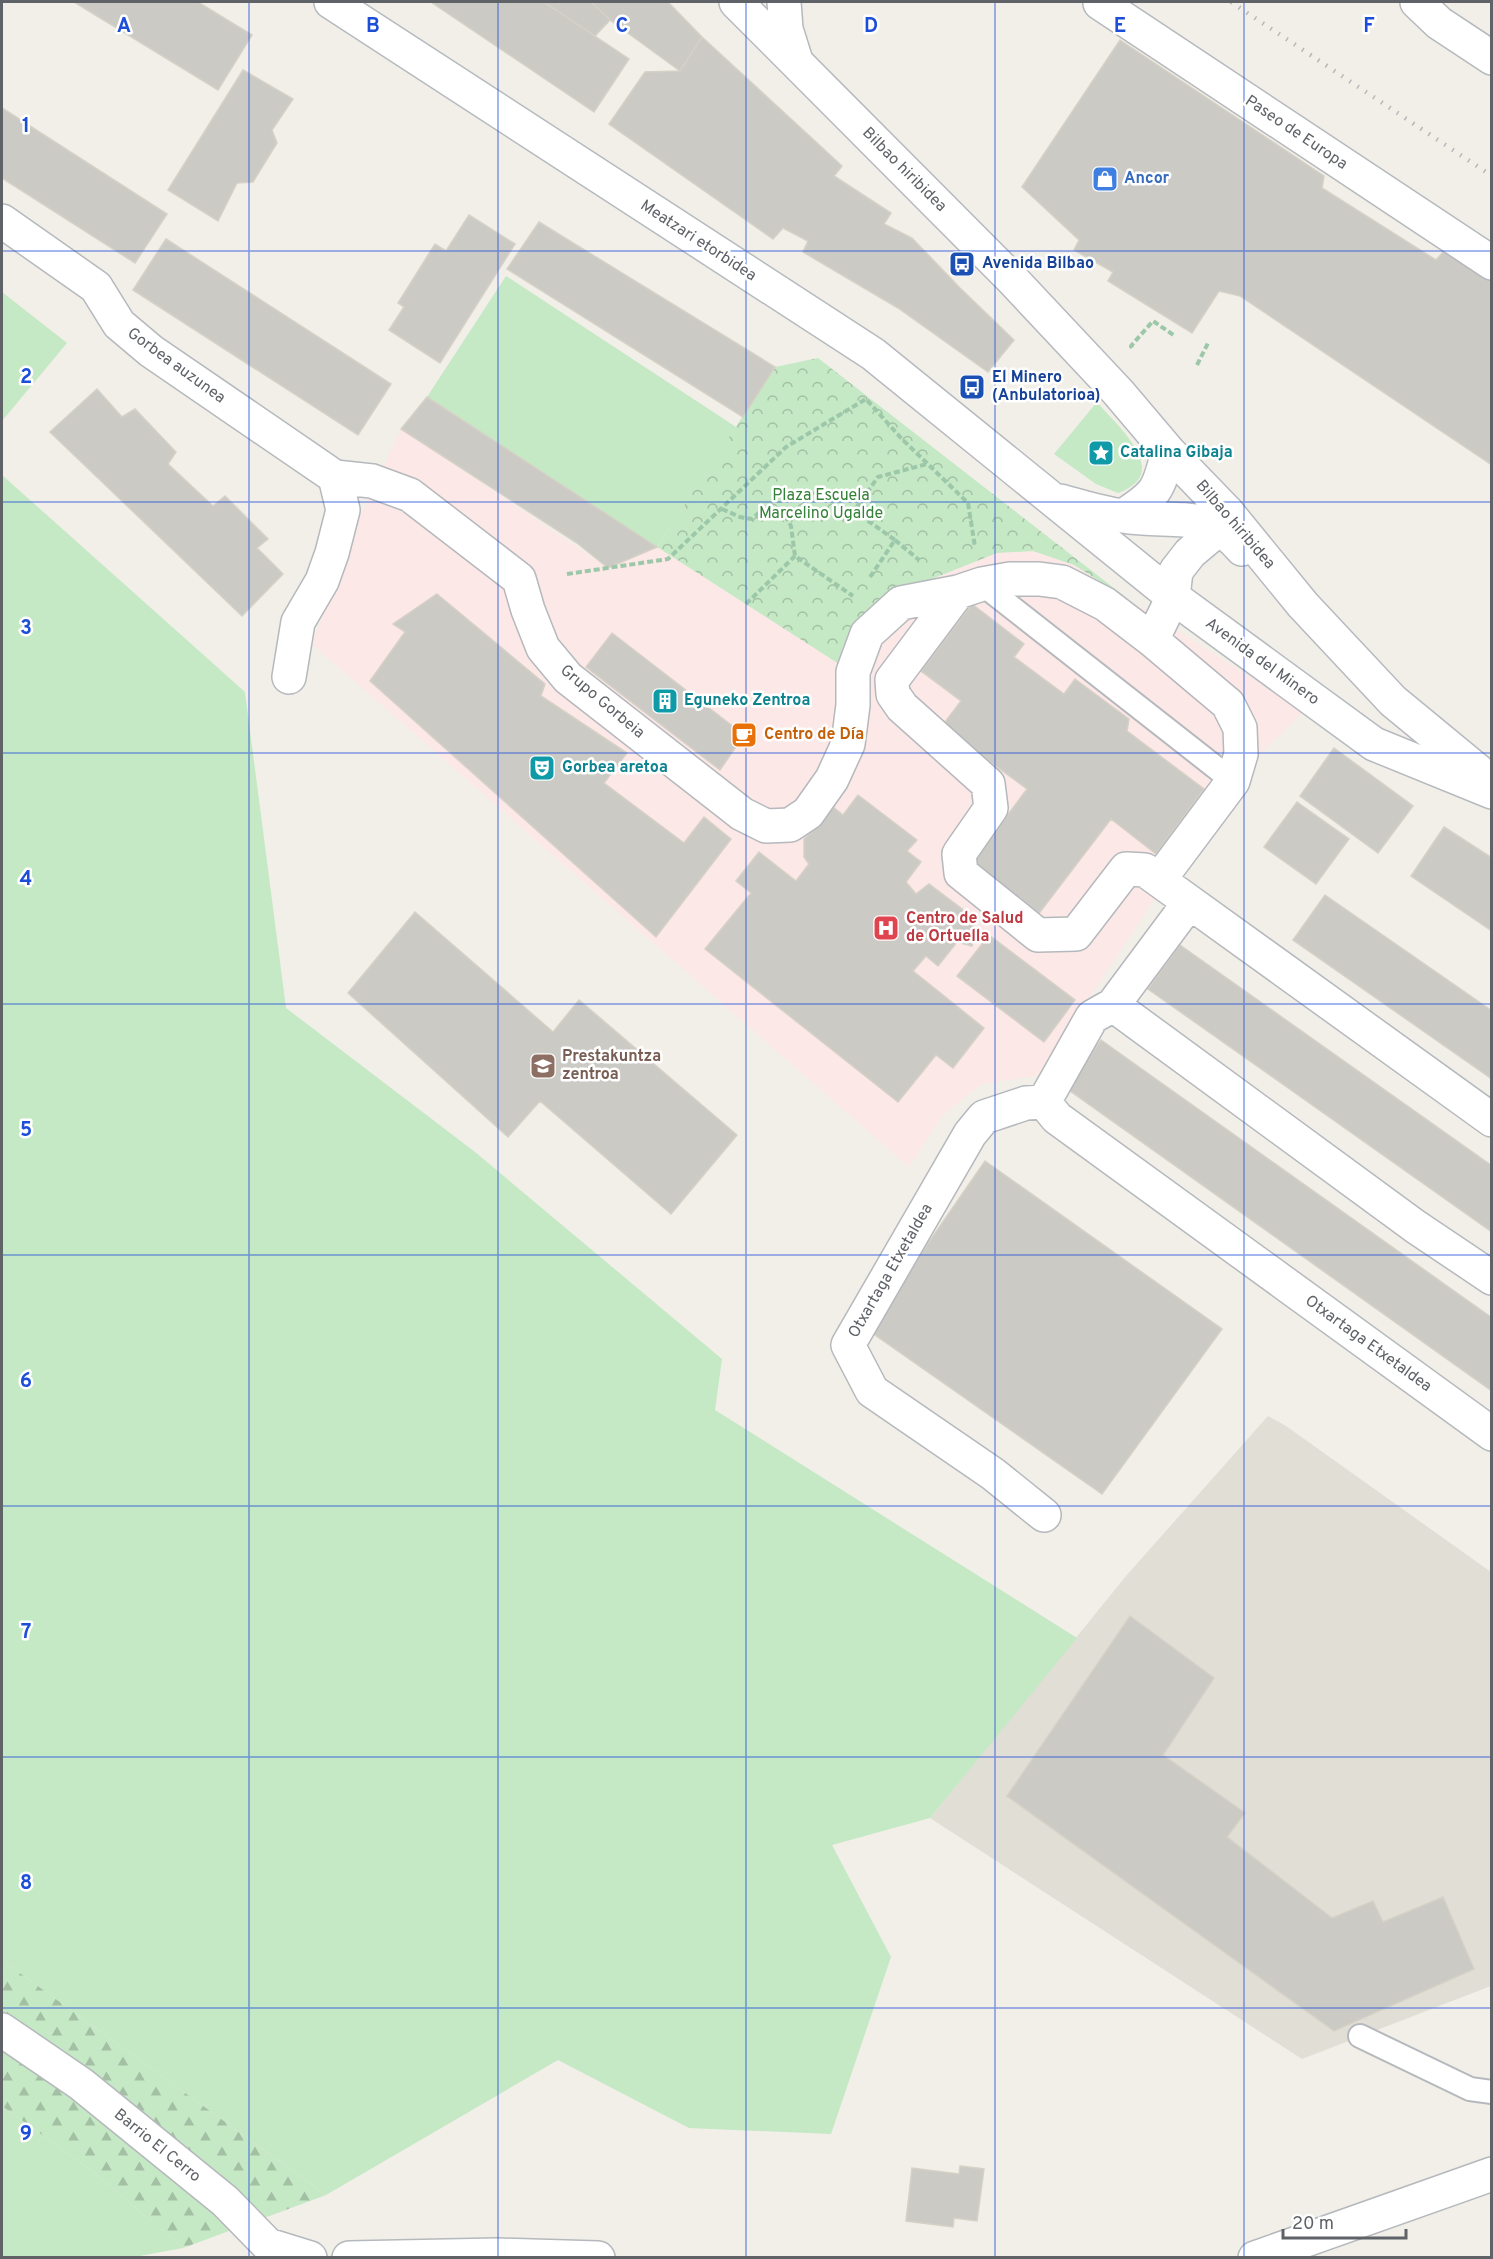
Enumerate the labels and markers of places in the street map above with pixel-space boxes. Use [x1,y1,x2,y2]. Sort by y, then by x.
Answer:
shop icon: Ancor [1090,164,1120,194]
place label: Ancor [1124,169,1170,189]
bus stop icon: Avenida Bilbao [947,249,977,279]
place label: Avenida Bilbao [982,254,1094,274]
place label: El Minero (Anbulatorioa) [992,368,1100,406]
bus stop icon: El Minero (Anbulatorioa) [957,372,987,402]
place icon: Catalina Gibaja [1086,438,1116,468]
place label: Catalina Gibaja [1120,443,1233,463]
building icon: Eguneko Zentroa [650,686,680,716]
place label: Eguneko Zentroa [684,691,810,711]
cafe icon: Centro de Día [729,720,759,750]
place label: Centro de Día [764,725,864,745]
theatre icon: Gorbea aretoa [527,753,557,783]
place label: Gorbea aretoa [562,758,668,778]
place label: Centro de Salud de Ortuella [906,909,1023,947]
hospital icon: Centro de Salud de Ortuella [871,913,901,943]
place label: Prestakuntza zentroa [562,1047,661,1085]
school or university icon: Prestakuntza zentroa [528,1051,558,1081]

